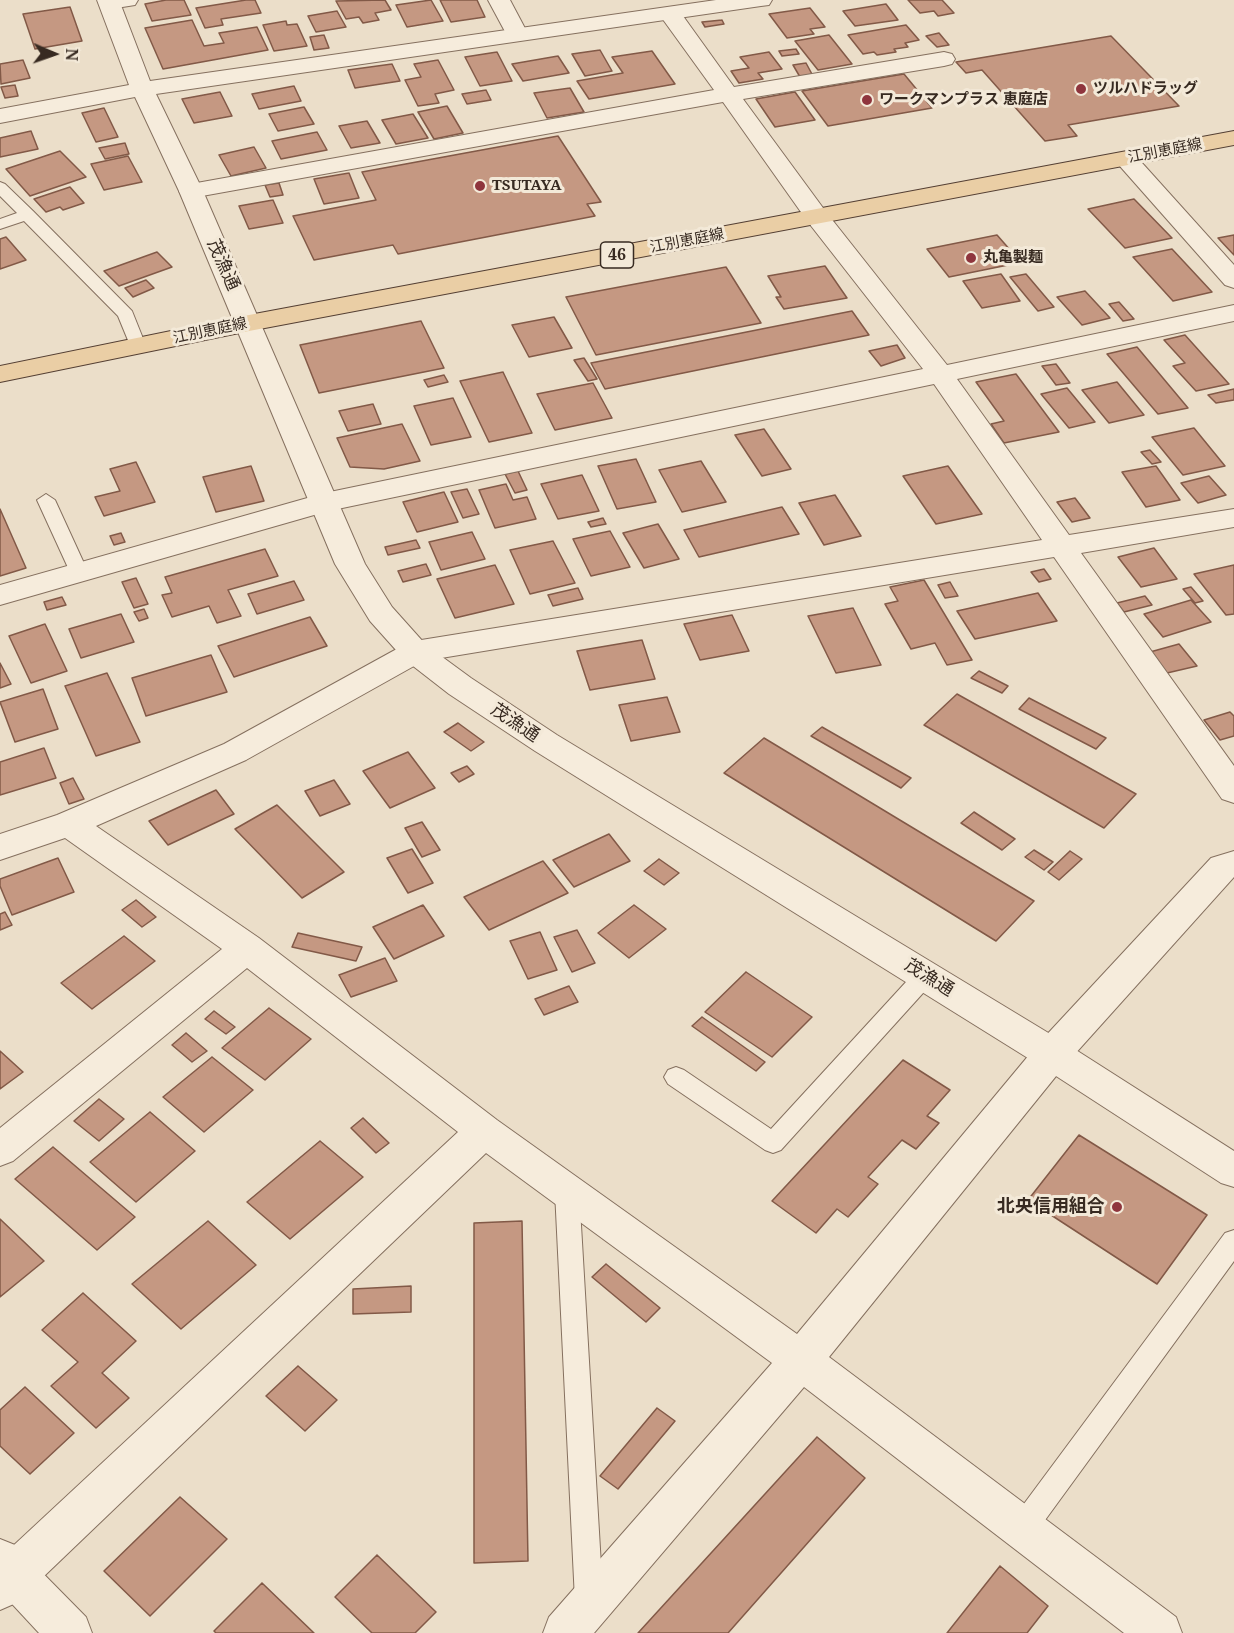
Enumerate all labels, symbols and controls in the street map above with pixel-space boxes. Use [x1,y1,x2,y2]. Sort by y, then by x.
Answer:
north arrow [24,24,84,84]
text: N [61,48,83,61]
place label: ツルハドラッグ [1093,80,1198,98]
marker: ツルハドラッグ [1074,82,1088,96]
place label: ワークマンプラス 恵庭店 [879,91,1048,109]
marker: ワークマンプラス 恵庭店 [860,93,874,107]
street label: 江別恵庭線 [1126,135,1204,167]
place label: TSUTAYA [492,177,561,195]
marker: TSUTAYA [473,179,487,193]
street label: 江別恵庭線 [648,225,726,257]
street label: 茂漁通 [202,236,244,294]
road number: 46 [600,242,634,268]
place label: 丸亀製麺 [983,249,1043,267]
marker: 丸亀製麺 [964,251,978,265]
street label: 江別恵庭線 [171,314,249,348]
street label: 茂漁通 [487,699,543,747]
street label: 茂漁通 [900,955,958,1001]
place label: 北央信用組合 [997,1196,1105,1218]
marker: 北央信用組合 [1110,1200,1124,1214]

